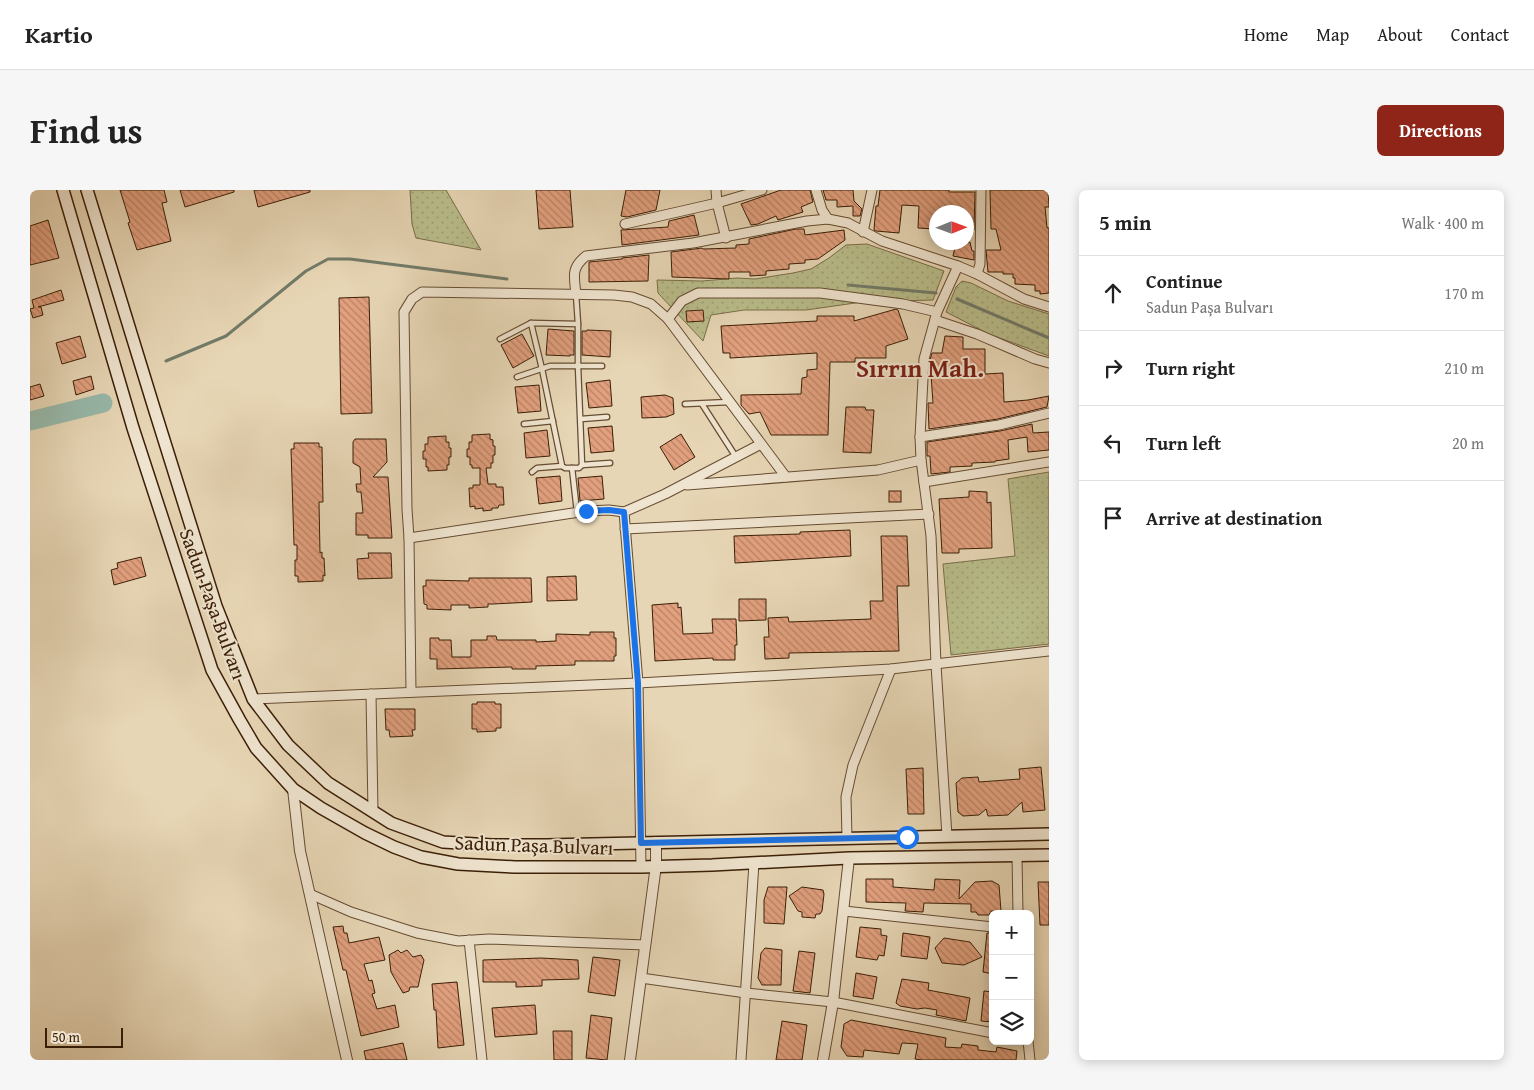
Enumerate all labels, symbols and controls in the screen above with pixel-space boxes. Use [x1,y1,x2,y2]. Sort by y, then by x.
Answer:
text: Kartio [25,17,93,52]
text: Home [1244,21,1288,48]
text: Map [1316,21,1349,48]
text: About [1377,21,1423,48]
text: Contact [1451,21,1509,48]
text: Find us [30,105,143,156]
button: Directions [1377,105,1504,156]
north arrow [929,205,974,250]
text: 5 min [1099,207,1151,238]
text: Walk · 400 m [1401,211,1484,235]
text: Continue [1146,267,1223,295]
icon: ahead [1099,279,1127,307]
text: 170 m [1444,281,1484,305]
text: Sadun Paşa Bulvarı [1146,295,1273,319]
district label: Sırrın Mah. [856,350,984,386]
icon: right [1099,354,1127,382]
text: Turn right [1146,354,1235,382]
text: 210 m [1444,356,1484,380]
icon: left [1099,429,1127,457]
text: Turn left [1146,429,1221,457]
text: 20 m [1452,431,1484,455]
route end [575,500,598,523]
icon: arrive [1099,504,1127,532]
text: Arrive at destination [1146,504,1322,532]
street label: Sadun Paşa Bulvarı [173,524,254,684]
route start [896,826,919,849]
street label: Sadun Paşa Bulvarı [454,827,614,862]
map controls [989,910,1034,1045]
button: + [989,910,1034,955]
button: − [989,955,1034,1000]
button: layers [989,1000,1034,1045]
scale bar [45,1025,122,1048]
text: 50 m [52,1027,80,1047]

